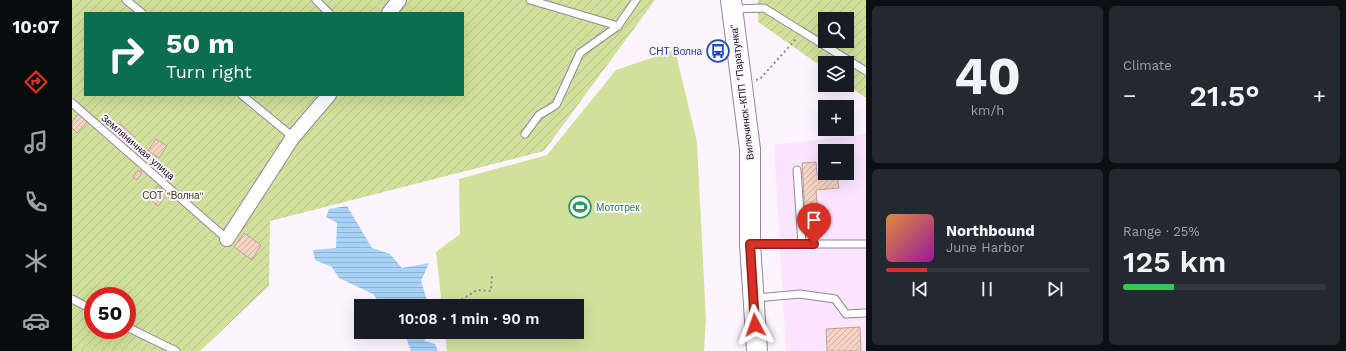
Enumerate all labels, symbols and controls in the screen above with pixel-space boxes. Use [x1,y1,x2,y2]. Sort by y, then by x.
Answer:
map controls [818,12,854,180]
button: search [818,12,854,48]
text: 10:07 [13,16,59,37]
street label: Вилючинск-КПП "Паратунка" [728,23,756,161]
text: 50 m [166,27,235,60]
icon: right [100,28,152,80]
bus stop icon: СНТ Волна [705,38,731,64]
place label: СНТ Волна [649,46,702,57]
text: 40 [954,46,1021,107]
button: layers [818,56,854,92]
text: Climate [1123,58,1172,73]
text: Turn right [166,61,252,82]
icon: directions [22,68,50,96]
text: 21.5° [1189,78,1260,113]
text: − [1123,83,1136,108]
text: + [1313,83,1326,108]
button: + [818,100,854,136]
text: km/h [971,103,1004,118]
street label: Земляничная улица [99,112,177,182]
icon: music [22,128,50,156]
button: − [818,144,854,180]
icon: phone [22,188,50,216]
park label: СОТ "Волна" [142,190,204,201]
sports icon: Мототрек [567,194,593,220]
place label: Мототрек [596,202,640,213]
pin [797,203,831,244]
icon: arrive [803,209,825,231]
text: Northbound [946,222,1035,240]
text: Range · 25% [1123,224,1200,239]
text: June Harbor [946,240,1025,255]
text: 125 km [1123,244,1226,279]
icon: climate [22,247,50,275]
icon: previous [909,278,931,300]
icon: pause [976,278,998,300]
icon: next [1044,278,1066,300]
speed limit sign: 50 [84,287,136,339]
position arrow [734,304,776,346]
icon: car [22,307,50,335]
text: 10:08 · 1 min · 90 m [398,310,540,328]

